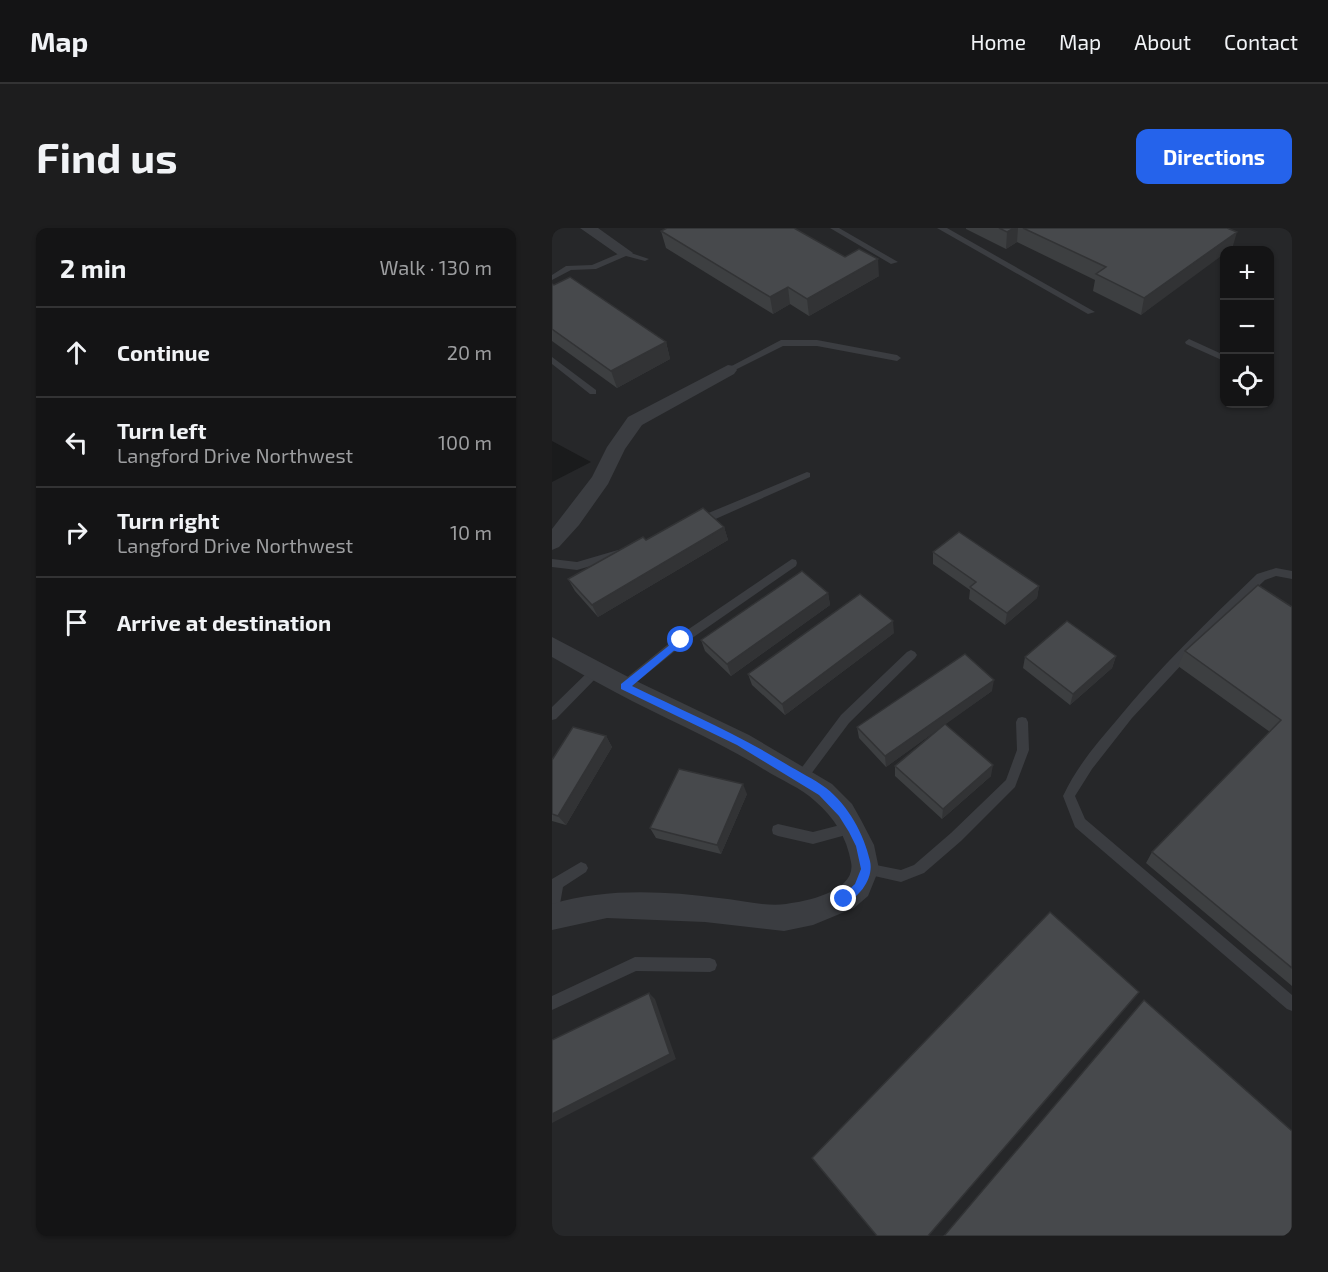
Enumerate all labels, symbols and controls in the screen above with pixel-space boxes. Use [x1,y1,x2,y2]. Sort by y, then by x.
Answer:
text: Map [30,24,88,58]
text: Home [970,29,1026,54]
text: Map [1059,29,1101,54]
text: About [1134,29,1191,54]
text: Contact [1224,29,1298,54]
button: Directions [1136,129,1292,184]
text: Find us [36,131,178,181]
map controls [1220,246,1274,408]
button: + [1220,246,1274,300]
text: 2 min [60,252,126,283]
text: Walk · 130 m [380,255,492,279]
button: − [1220,300,1274,354]
icon: ahead [60,336,93,369]
text: Continue [117,339,210,365]
text: 20 m [447,340,492,364]
button: locate [1220,354,1274,408]
text: Turn left [117,417,206,443]
icon: left [60,426,93,459]
text: 100 m [438,430,492,454]
text: Langford Drive Northwest [117,443,353,467]
text: Turn right [117,507,219,533]
icon: right [60,516,93,549]
text: 10 m [450,520,492,544]
text: Langford Drive Northwest [117,533,353,557]
icon: arrive [60,606,93,639]
text: Arrive at destination [117,609,331,635]
route start [667,626,693,652]
route end [830,885,856,911]

